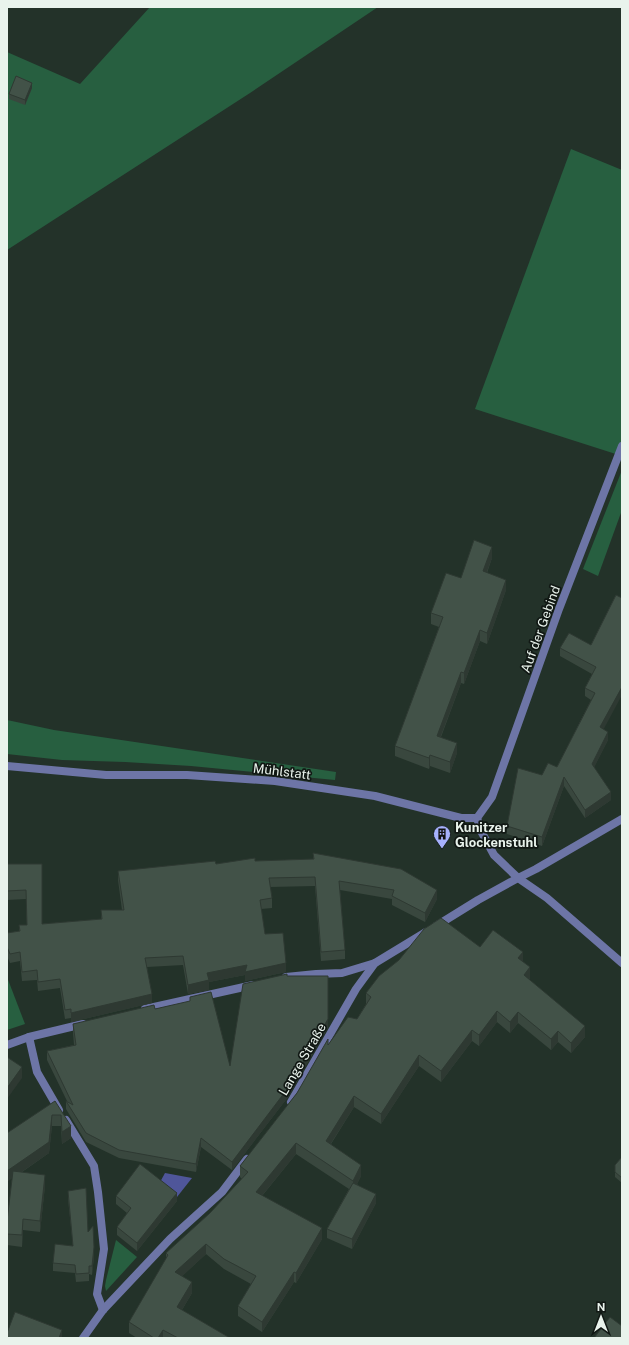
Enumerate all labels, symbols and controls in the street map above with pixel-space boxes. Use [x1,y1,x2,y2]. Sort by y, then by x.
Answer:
street label: Auf der Gebind [518,584,563,675]
street label: Mühlstatt [252,761,312,782]
place label: Kunitzer Glockenstuhl [455,820,538,850]
building icon: Kunitzer Glockenstuhl [432,824,452,849]
street label: Lange Straße [276,1020,329,1098]
north arrow [581,1297,621,1337]
text: N [597,1301,605,1313]

